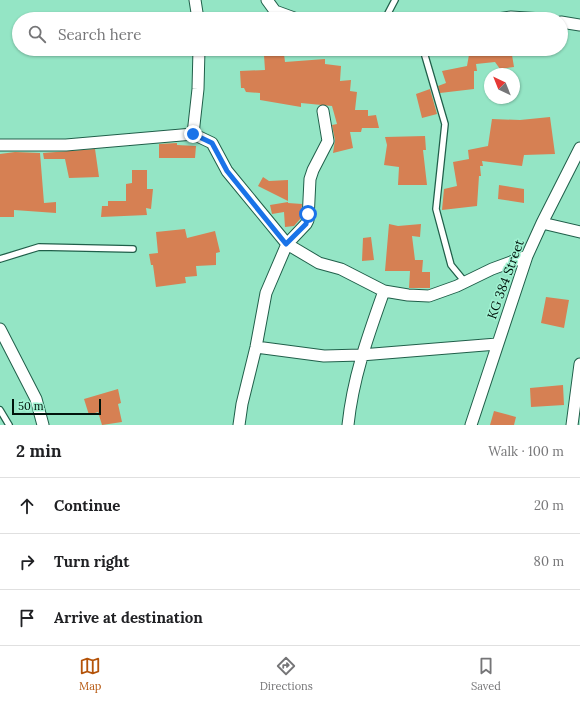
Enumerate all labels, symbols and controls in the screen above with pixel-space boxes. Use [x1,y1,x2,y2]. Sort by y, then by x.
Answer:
search box [12,12,568,56]
icon: search [26,23,48,45]
text: Search here [58,25,141,44]
north arrow [484,68,520,104]
route end [184,125,202,143]
route start [299,205,317,223]
street label: KG 384 Street [483,237,528,321]
scale bar [12,397,101,416]
text: 50 m [18,399,44,413]
text: 2 min [16,440,62,462]
text: Walk · 100 m [488,443,564,460]
icon: ahead [16,495,38,517]
text: Continue [54,496,120,515]
text: 20 m [534,497,564,514]
icon: right [16,551,38,573]
text: Turn right [54,552,130,571]
text: 80 m [534,553,564,570]
icon: arrive [16,607,38,629]
text: Arrive at destination [54,608,203,627]
tab: Map [79,655,101,693]
tab: Directions [260,655,313,693]
tab: Saved [471,655,501,693]

